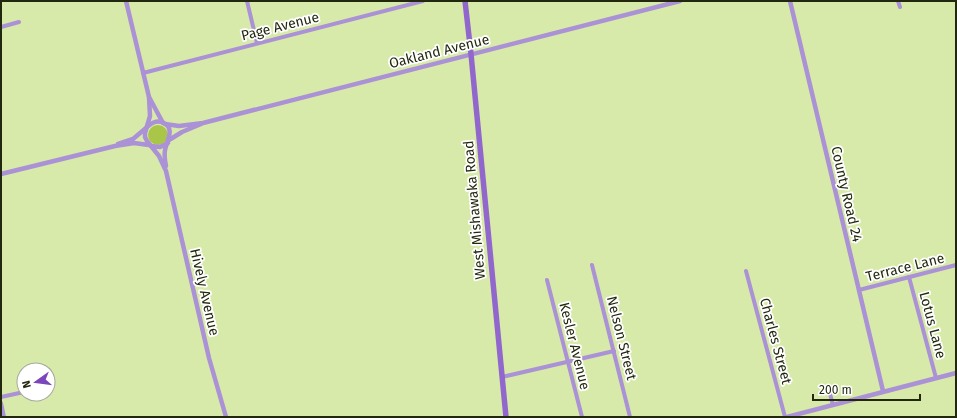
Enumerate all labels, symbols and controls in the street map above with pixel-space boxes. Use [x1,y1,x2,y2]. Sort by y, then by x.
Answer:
street label: Page Avenue [239,9,321,44]
street label: Oakland Avenue [387,31,491,72]
street label: West Mishawaka Road [460,140,489,280]
street label: County Road 24 [827,145,866,244]
street label: Hively Avenue [186,247,223,337]
street label: Terrace Lane [864,250,946,285]
street label: Lotus Lane [915,290,950,360]
street label: Nelson Street [603,294,640,383]
street label: Charles Street [756,296,795,387]
street label: Kesler Avenue [555,301,594,392]
north arrow [16,362,56,402]
scale bar [813,376,920,402]
text: N [20,379,34,389]
text: 200 m [819,383,852,397]

